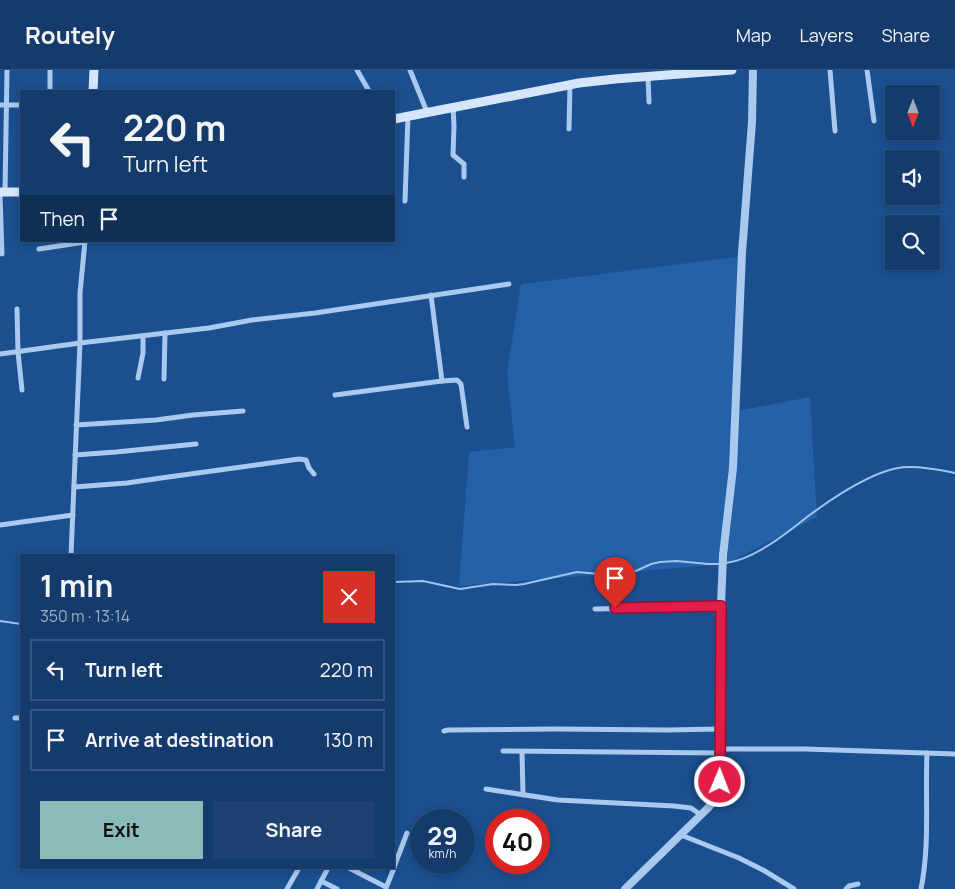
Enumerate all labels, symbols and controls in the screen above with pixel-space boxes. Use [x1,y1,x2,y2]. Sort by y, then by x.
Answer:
text: Routely [25,18,115,51]
text: Map [736,23,771,47]
text: Layers [799,23,853,47]
text: Share [881,23,930,47]
north arrow [885,85,940,140]
map controls [885,85,940,270]
text: 220 m [123,104,226,152]
icon: left [40,110,105,175]
text: Turn left [123,149,208,179]
button: sound [885,150,940,205]
icon: arrive [95,205,123,233]
text: Then [40,206,85,232]
button: search [885,215,940,270]
pin [594,557,636,608]
icon: arrive [601,564,629,592]
text: 1 min [40,565,113,606]
button: close [323,571,375,623]
text: 350 m · 13:14 [40,605,130,627]
icon: left [42,656,70,684]
text: Turn left [85,657,163,683]
text: 220 m [320,657,373,683]
icon: arrive [42,726,70,754]
text: Arrive at destination [85,727,274,753]
text: 130 m [324,727,373,753]
position arrow [693,755,745,807]
button: Exit [40,801,203,859]
button: Share [213,801,375,859]
speed limit sign: 40 [485,809,550,874]
text: 29 [427,818,458,853]
text: km/h [429,845,456,862]

